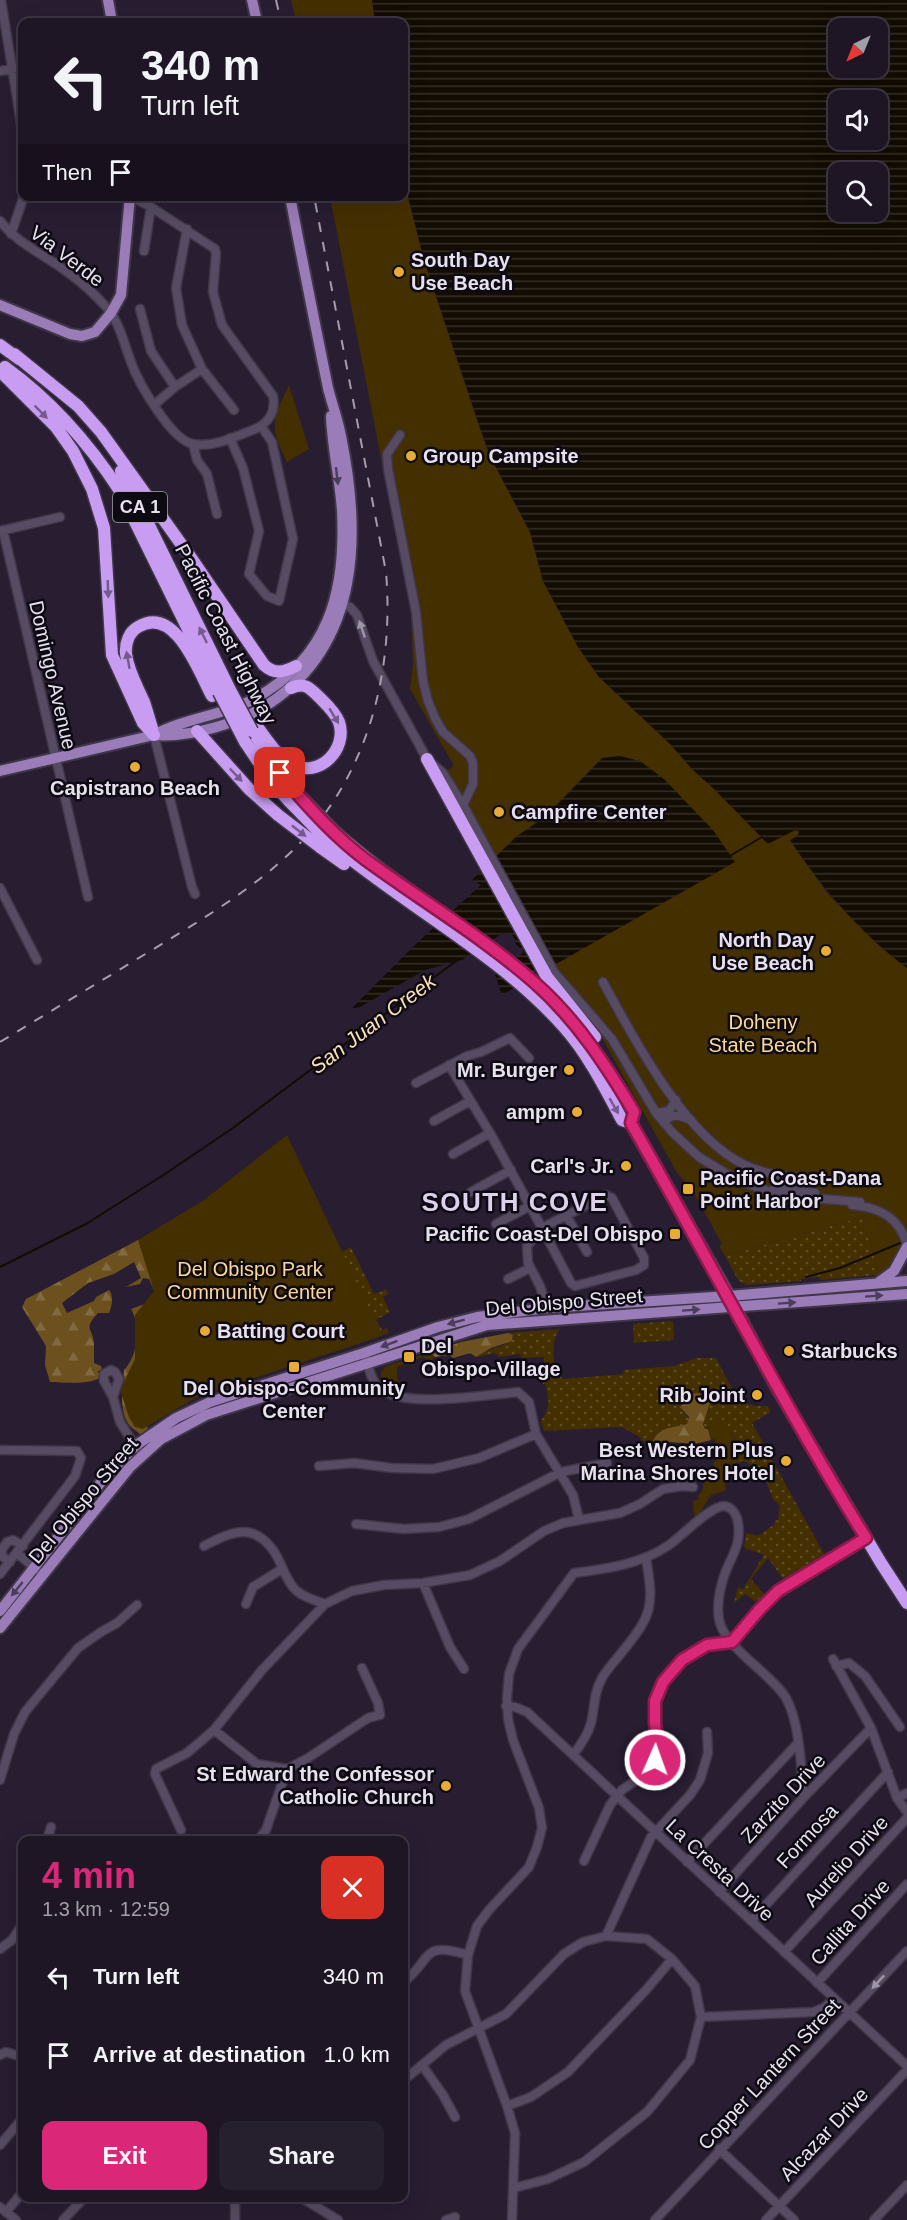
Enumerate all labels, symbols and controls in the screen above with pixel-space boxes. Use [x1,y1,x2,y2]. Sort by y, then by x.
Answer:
north arrow [828,18,888,78]
map controls [828,18,888,222]
icon: left [42,42,120,120]
text: 340 m [141,42,260,89]
button: sound [828,90,888,150]
text: Turn left [141,91,239,121]
icon: arrive [104,156,137,189]
text: Then [42,160,92,185]
button: search [828,162,888,222]
street label: Via Verde [26,221,108,291]
place label: South Day Use Beach [411,249,513,294]
marker: South Day Use Beach [392,265,406,279]
one-way arrow [34,405,48,419]
place label: Group Campsite [423,445,579,467]
marker: Group Campsite [404,449,418,463]
one-way arrow [333,467,342,486]
road number: CA 1 [113,492,167,522]
street label: Pacific Coast Highway [171,540,281,728]
one-way arrow [103,580,112,599]
street label: Domingo Avenue [25,598,81,752]
one-way arrow [357,620,366,638]
one-way arrow [198,627,208,644]
one-way arrow [123,650,132,669]
one-way arrow [329,708,340,724]
pin [254,747,305,798]
icon: arrive [263,756,296,789]
marker: Capistrano Beach [128,760,142,774]
one-way arrow [228,767,242,781]
place label: Capistrano Beach [50,777,220,799]
place label: Campfire Center [511,801,667,823]
marker: Campfire Center [492,805,506,819]
one-way arrow [291,824,307,837]
place label: North Day Use Beach [712,929,815,974]
marker: North Day Use Beach [819,944,833,958]
water label: San Juan Creek [306,968,441,1078]
park label: Doheny State Beach [709,1011,817,1056]
place label: Mr. Burger [457,1059,557,1081]
marker: Mr. Burger [562,1063,576,1077]
one-way arrow [609,1098,620,1114]
place label: ampm [506,1101,565,1123]
marker: ampm [570,1105,584,1119]
place label: Carl's Jr. [530,1155,614,1177]
marker: Carl's Jr. [619,1159,633,1173]
place label: Pacific Coast-Dana Point Harbor [700,1167,882,1212]
marker: Pacific Coast-Dana Point Harbor [681,1182,695,1196]
district label: SOUTH COVE [422,1187,608,1217]
place label: Pacific Coast-Del Obispo [425,1223,663,1245]
marker: Pacific Coast-Del Obispo [668,1227,682,1241]
park label: Del Obispo Park Community Center [167,1258,334,1303]
street label: Del Obispo Street [484,1284,644,1320]
one-way arrow [864,1291,883,1301]
one-way arrow [778,1298,797,1307]
one-way arrow [682,1305,701,1315]
one-way arrow [447,1318,465,1327]
place label: Batting Court [217,1320,345,1342]
marker: Batting Court [198,1324,212,1338]
place label: Del Obispo-Village [421,1335,561,1380]
one-way arrow [379,1340,397,1350]
place label: Starbucks [801,1340,898,1362]
marker: Starbucks [782,1344,796,1358]
marker: Del Obispo-Village [402,1350,416,1364]
marker: Del Obispo-Community Center [287,1360,301,1374]
place label: Del Obispo-Community Center [183,1377,406,1422]
place label: Rib Joint [659,1384,745,1406]
marker: Rib Joint [750,1388,764,1402]
street label: Del Obispo Street [24,1432,142,1568]
place label: Best Western Plus Marina Shores Hotel [581,1439,774,1484]
marker: Best Western Plus Marina Shores Hotel [779,1454,793,1468]
one-way arrow [11,1581,24,1597]
position arrow [623,1728,687,1792]
street label: Zarzito Drive [736,1749,830,1847]
place label: St Edward the Confessor Catholic Church [196,1763,434,1808]
marker: St Edward the Confessor Catholic Church [439,1779,453,1793]
street label: Formosa [772,1799,843,1872]
street label: Aurelio Drive [800,1811,892,1911]
street label: La Cresta Drive [662,1815,778,1925]
text: 4 min [42,1855,136,1896]
button: close [321,1856,384,1919]
street label: Callita Drive [806,1875,894,1969]
text: 1.3 km · 12:59 [42,1898,170,1920]
icon: left [42,1961,75,1994]
text: Turn left [93,1964,179,1989]
text: 340 m [323,1964,384,1989]
one-way arrow [872,1974,885,1989]
street label: Copper Lantern Street [693,1994,845,2154]
icon: arrive [42,2039,75,2072]
text: Arrive at destination [93,2042,306,2067]
text: 1.0 km [324,2042,390,2067]
street label: Alcazar Drive [775,2083,873,2185]
button: Exit [42,2121,207,2190]
button: Share [219,2121,384,2190]

